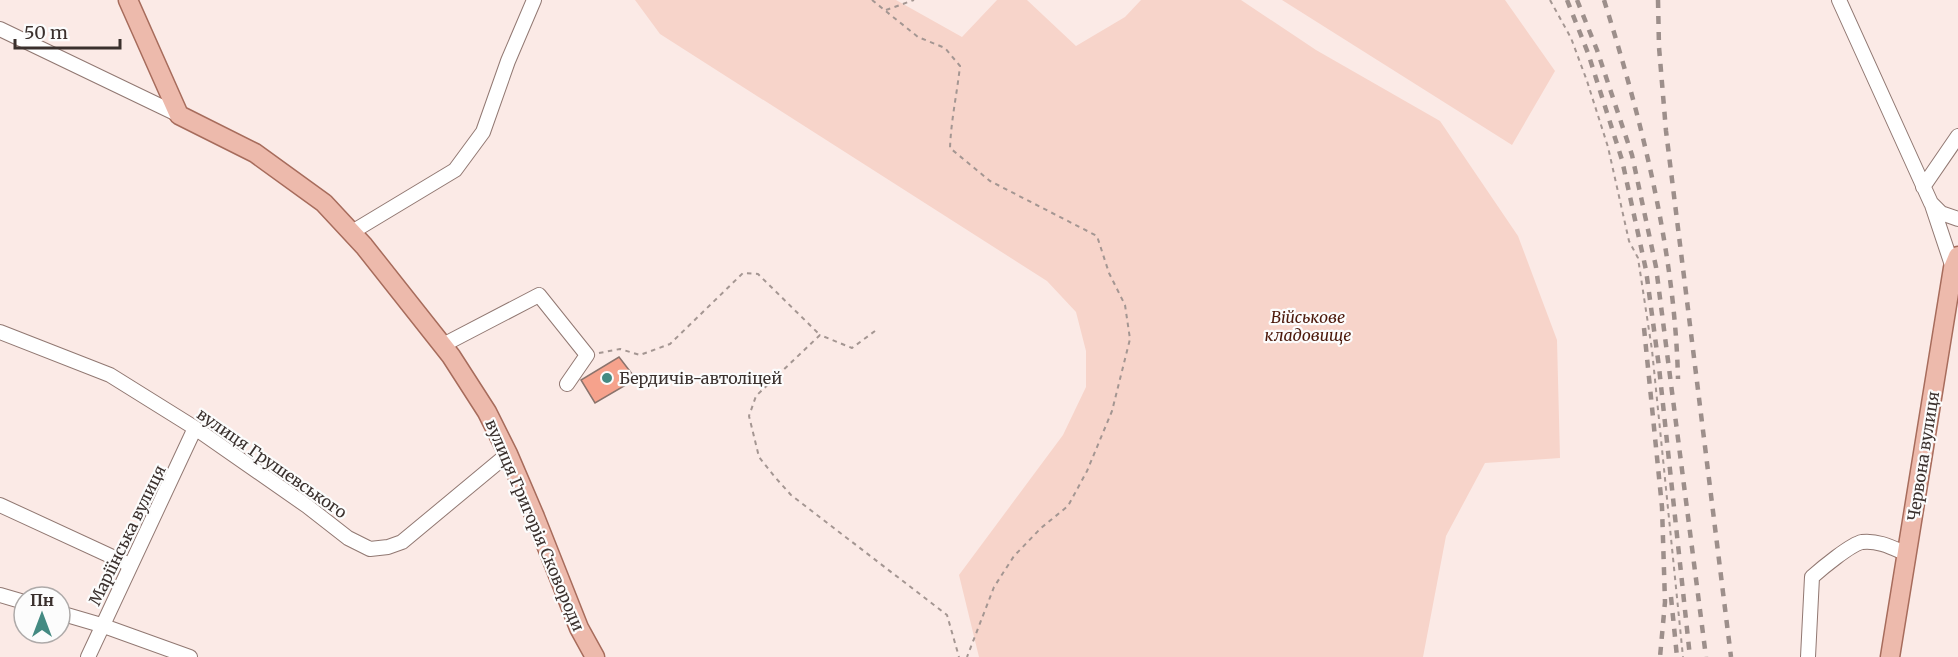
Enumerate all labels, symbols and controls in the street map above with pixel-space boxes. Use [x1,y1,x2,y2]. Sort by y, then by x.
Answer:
scale bar [15,12,120,50]
text: 50 m [24,21,68,44]
park label: Військове кладовище [1265,307,1351,345]
place label: Бердичів-автоліцей [619,368,782,388]
marker: Бердичів-автоліцей [600,371,614,385]
street label: Червона вулиця [1903,390,1943,522]
street label: вулиця Грушевського [193,404,351,522]
street label: вулиця Григорія Сковороди [481,416,589,634]
street label: Маріїнська вулиця [84,462,170,608]
north arrow [12,585,72,645]
text: Пн [30,590,54,610]

